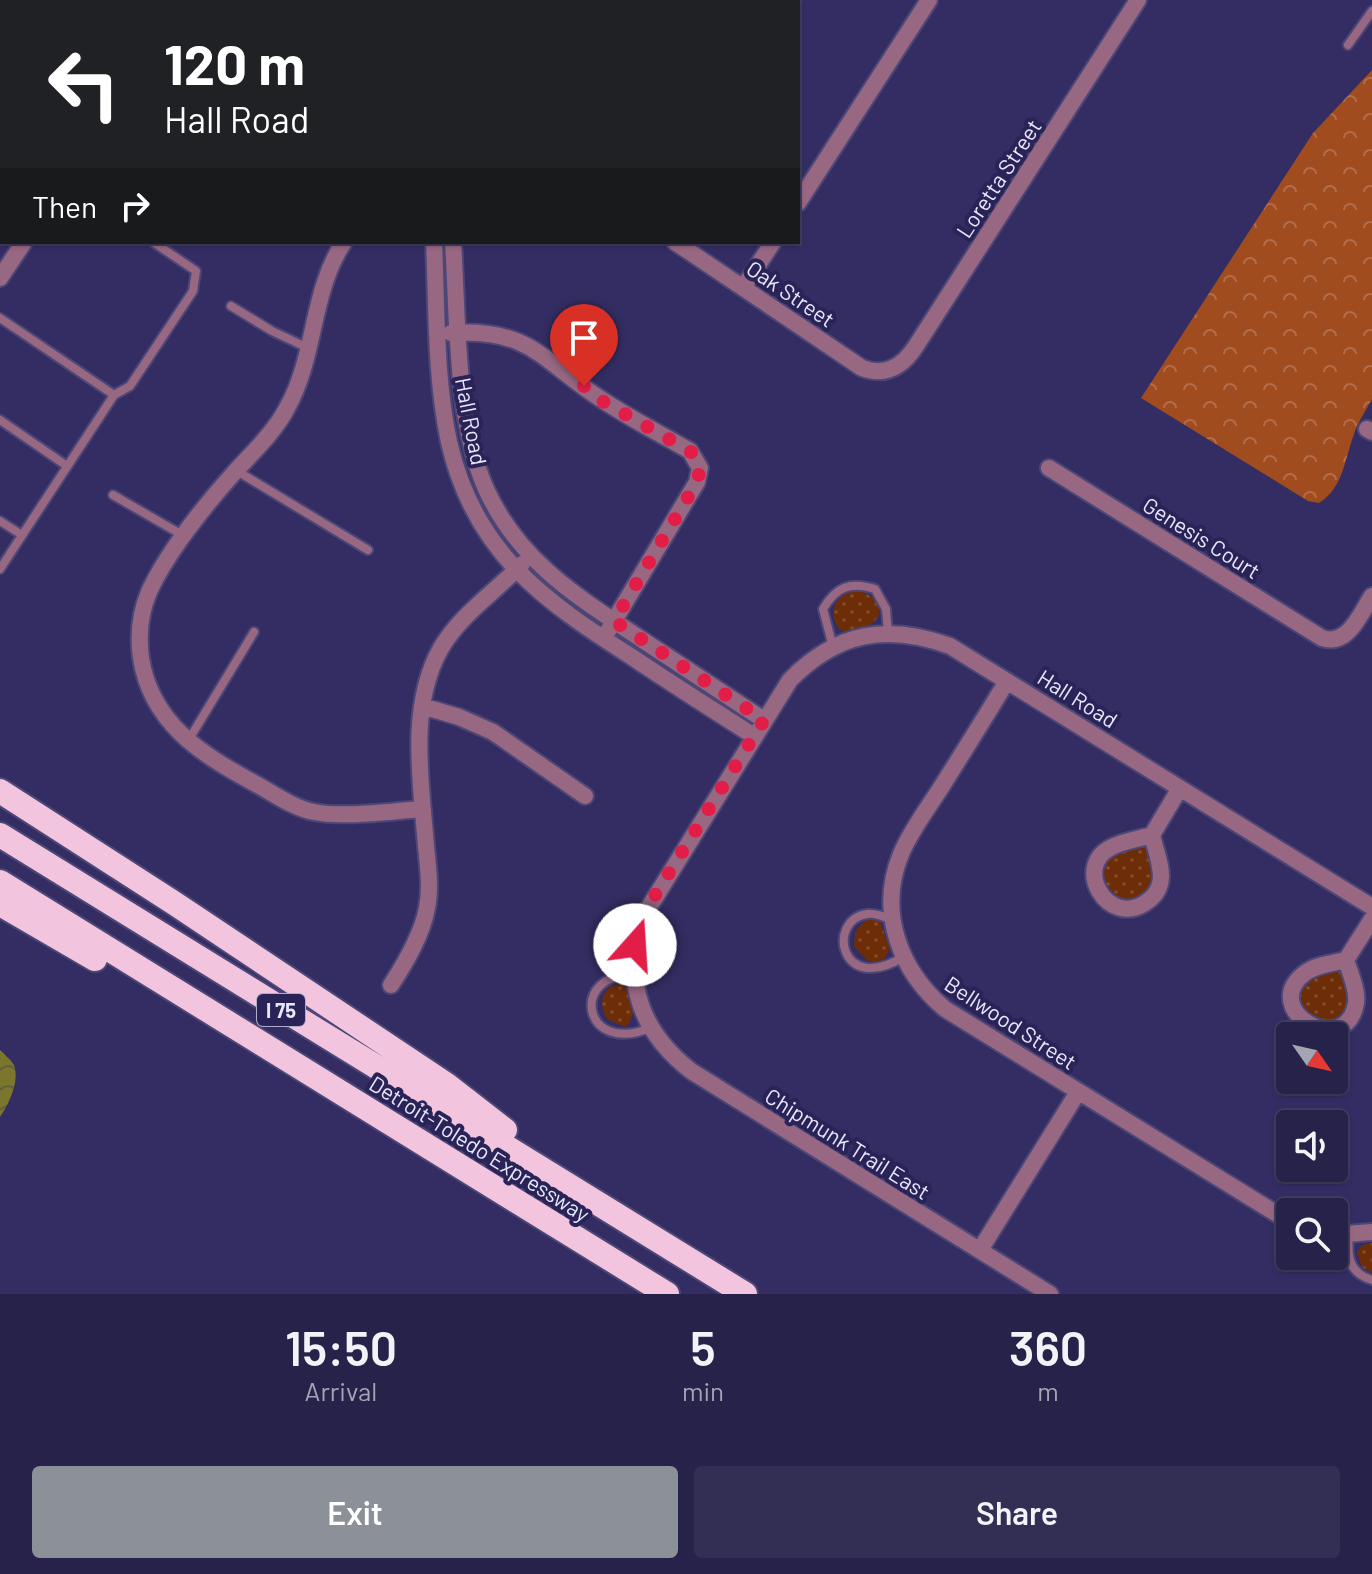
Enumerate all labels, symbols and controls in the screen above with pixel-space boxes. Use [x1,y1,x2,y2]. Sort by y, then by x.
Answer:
text: 120 m [164,29,305,96]
icon: left [32,32,136,136]
text: Hall Road [164,97,309,140]
street label: Loretta Street [950,114,1046,242]
icon: right [113,184,157,228]
text: Then [32,188,97,224]
street label: Oak Street [742,254,840,332]
pin [550,304,618,386]
icon: arrive [562,316,606,360]
street label: Hall Road [451,375,493,467]
street label: Genesis Court [1139,491,1265,583]
street label: Hall Road [1033,663,1123,733]
position arrow [593,903,677,987]
street label: Bellwood Street [940,970,1082,1074]
road number: I 75 [257,994,305,1026]
north arrow [1276,1022,1348,1094]
map controls [1276,1022,1348,1270]
street label: Detroit-Toledo Expressway [365,1070,595,1226]
street label: Chipmunk Trail East [761,1082,935,1204]
button: sound [1276,1110,1348,1182]
button: search [1276,1198,1348,1270]
text: 15:50 [285,1318,397,1376]
text: 5 [690,1318,716,1376]
text: 360 [1009,1318,1087,1376]
text: Arrival [305,1375,377,1406]
text: min [682,1375,724,1406]
text: m [1037,1375,1059,1406]
button: Exit [32,1466,678,1558]
button: Share [694,1466,1340,1558]

